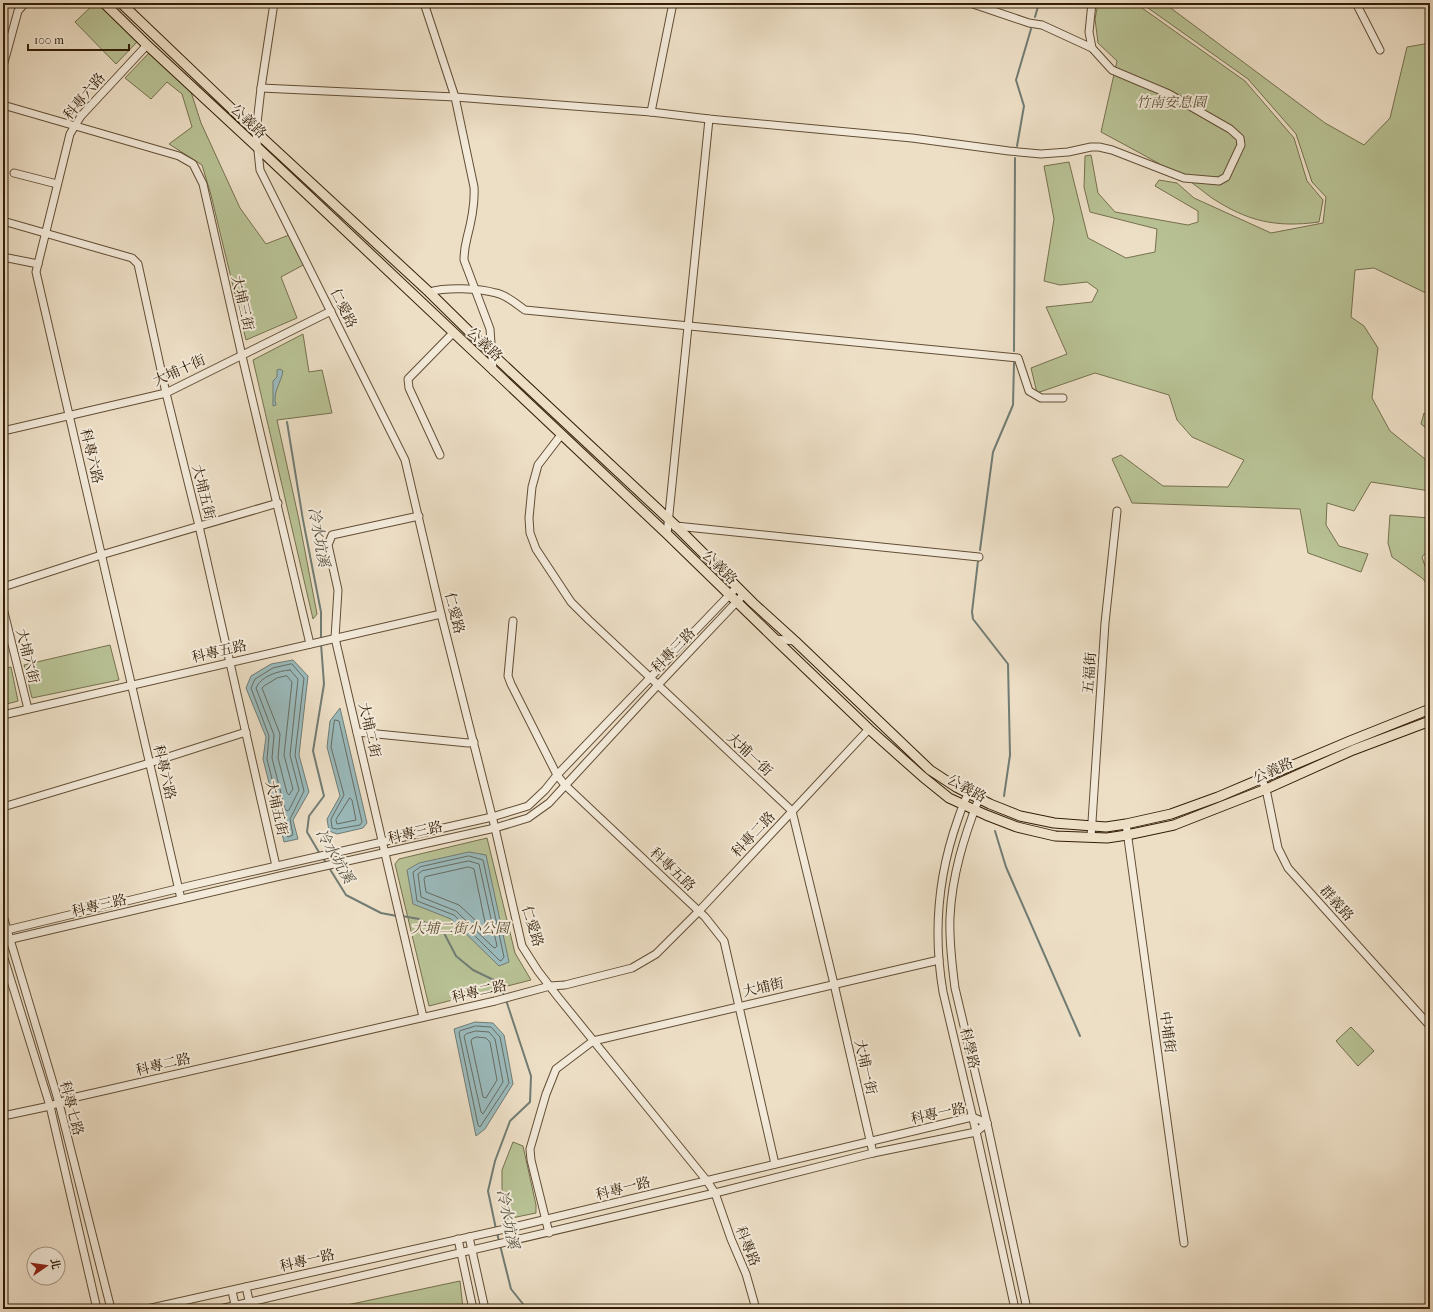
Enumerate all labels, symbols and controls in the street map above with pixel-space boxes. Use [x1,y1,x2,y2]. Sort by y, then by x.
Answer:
scale bar [28,26,129,52]
text: 100 m [34,33,64,47]
street label: 科專六路 [60,69,109,123]
park label: 竹南安息園 [1136,94,1208,111]
street label: 公義路 [228,101,270,142]
street label: 大埔三街 [228,274,257,332]
street label: 仁愛路 [327,286,360,331]
street label: 公義路 [464,324,506,365]
street label: 大埔十街 [150,351,208,390]
street label: 科專六路 [77,427,106,485]
street label: 大埔五街 [188,463,219,521]
water label: 冷水坑溪 [305,506,333,570]
street label: 公義路 [699,547,741,588]
street label: 仁愛路 [441,591,468,636]
street label: 科專三路 [648,624,699,676]
street label: 大埔六街 [12,627,43,685]
street label: 科專五路 [190,637,248,666]
street label: 五福街 [1080,651,1099,695]
street label: 大埔二街 [355,701,384,759]
street label: 大埔一街 [723,729,776,780]
street label: 科專六路 [150,743,179,801]
street label: 公義路 [1251,754,1296,787]
street label: 公義路 [944,771,989,806]
street label: 大埔五街 [262,779,291,837]
street label: 科專二路 [728,808,779,861]
street label: 科專三路 [386,818,444,847]
water label: 冷水坑溪 [312,826,359,888]
street label: 科專五路 [646,844,699,895]
street label: 群義路 [1316,882,1357,925]
street label: 科專三路 [70,891,128,920]
street label: 仁愛路 [518,904,547,949]
park label: 大埔二街小公園 [411,920,511,937]
street label: 大埔街 [741,974,785,1000]
street label: 科專二路 [450,977,508,1006]
street label: 中埔街 [1156,1010,1179,1054]
street label: 科學路 [957,1026,983,1070]
street label: 大埔一街 [851,1038,880,1096]
street label: 科專二路 [134,1050,192,1079]
street label: 科專七路 [56,1079,87,1137]
street label: 科專一路 [909,1099,967,1128]
street label: 科專一路 [594,1173,652,1204]
water label: 冷水坑溪 [493,1188,523,1252]
street label: 科專路 [732,1224,763,1269]
north arrow [26,1246,66,1286]
street label: 科專一路 [278,1246,336,1275]
text: 北 [48,1257,63,1271]

